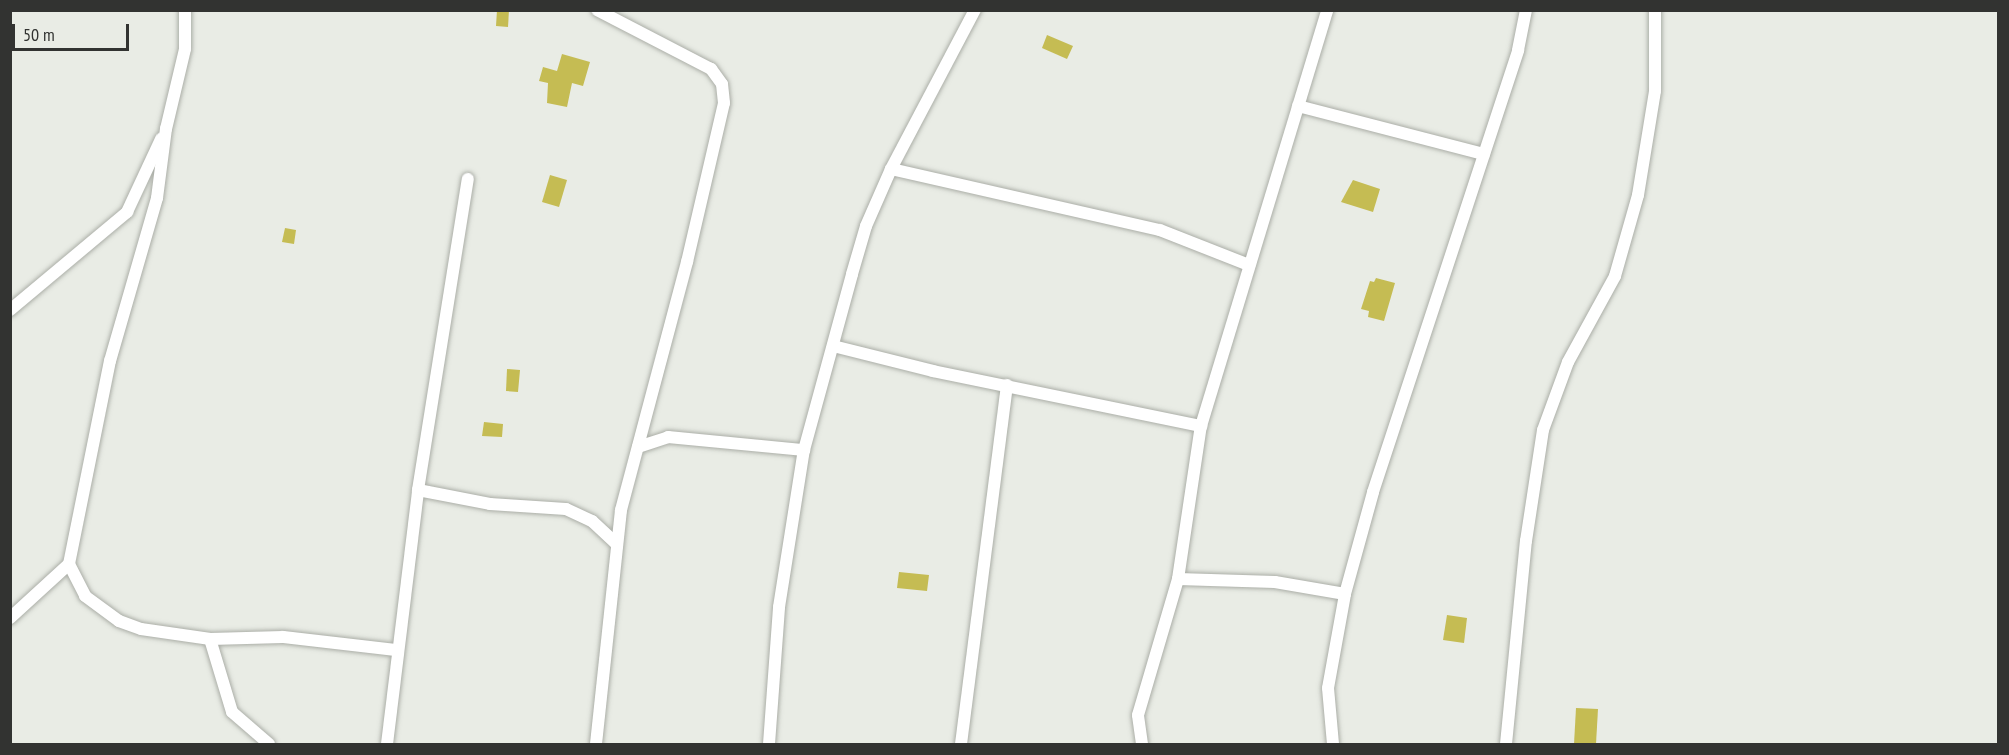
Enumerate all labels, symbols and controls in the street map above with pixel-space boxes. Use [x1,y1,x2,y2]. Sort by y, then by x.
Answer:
scale bar [15,12,132,50]
text: 50 m [23,23,55,46]

